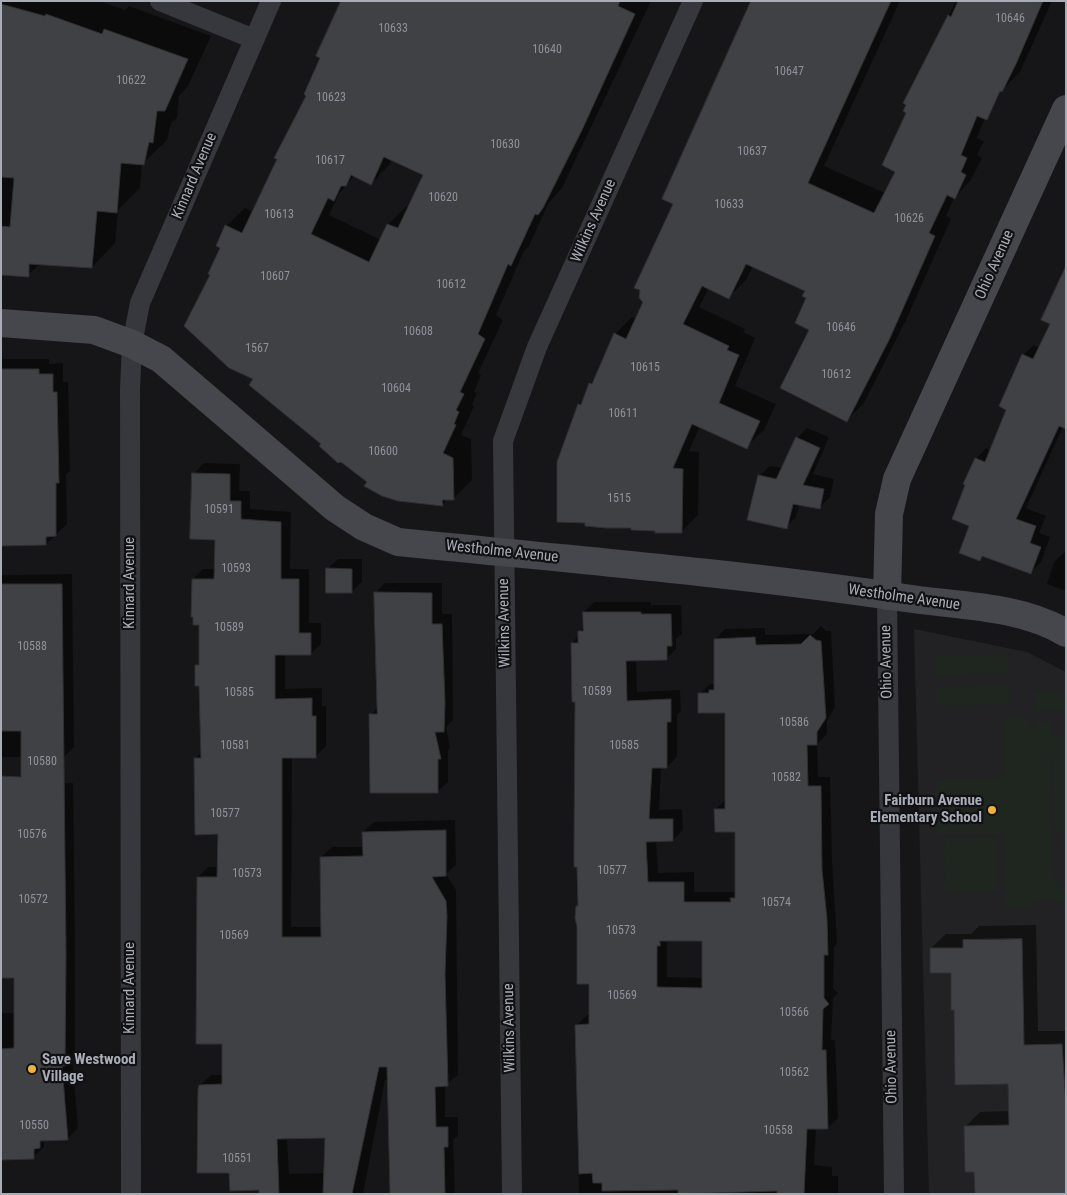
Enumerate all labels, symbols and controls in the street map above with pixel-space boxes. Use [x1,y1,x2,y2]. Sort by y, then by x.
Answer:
house number: 10646 [995,12,1025,26]
house number: 10633 [378,22,408,36]
house number: 10640 [532,43,562,57]
house number: 10647 [774,65,804,79]
house number: 10622 [116,74,146,88]
house number: 10623 [316,91,346,105]
street label: Kinnard Avenue [169,130,221,222]
house number: 10630 [490,138,520,152]
house number: 10637 [737,145,767,159]
house number: 10617 [315,154,345,168]
street label: Wilkins Avenue [568,177,620,265]
house number: 10620 [428,191,458,205]
house number: 10633 [714,198,744,212]
house number: 10613 [264,208,294,222]
house number: 10626 [894,212,924,226]
street label: Ohio Avenue [972,228,1018,302]
house number: 10607 [260,270,290,284]
house number: 10612 [436,278,466,292]
house number: 10646 [826,321,856,335]
house number: 10608 [403,325,433,339]
house number: 1567 [245,342,269,356]
house number: 10615 [630,361,660,375]
house number: 10612 [821,368,851,382]
house number: 10604 [381,382,411,396]
house number: 10611 [608,407,638,421]
house number: 10600 [368,445,398,459]
house number: 1515 [607,492,631,506]
house number: 10591 [204,503,234,517]
street label: Kinnard Avenue [121,537,139,629]
street label: Westholme Avenue [445,537,559,567]
house number: 10593 [221,562,251,576]
street label: Wilkins Avenue [495,578,515,668]
street label: Westholme Avenue [847,581,961,615]
house number: 10589 [214,621,244,635]
street label: Ohio Avenue [877,625,897,699]
house number: 10588 [17,640,47,654]
house number: 10589 [582,685,612,699]
house number: 10585 [224,686,254,700]
house number: 10586 [779,716,809,730]
house number: 10581 [220,739,250,753]
house number: 10585 [609,739,639,753]
house number: 10580 [27,755,57,769]
house number: 10582 [771,771,801,785]
place label: Fairburn Avenue Elementary School [870,792,982,827]
marker: Fairburn Avenue Elementary School [986,804,998,816]
house number: 10577 [210,807,240,821]
house number: 10576 [17,828,47,842]
house number: 10577 [597,864,627,878]
house number: 10573 [232,867,262,881]
house number: 10572 [18,893,48,907]
house number: 10574 [761,896,791,910]
house number: 10573 [606,924,636,938]
house number: 10569 [219,929,249,943]
street label: Kinnard Avenue [121,942,139,1034]
street label: Wilkins Avenue [500,983,520,1073]
house number: 10569 [607,989,637,1003]
house number: 10566 [779,1006,809,1020]
street label: Ohio Avenue [882,1030,902,1104]
place label: Save Westwood Village [42,1051,136,1086]
marker: Save Westwood Village [26,1063,38,1075]
house number: 10562 [779,1066,809,1080]
house number: 10550 [19,1119,49,1133]
house number: 10558 [763,1124,793,1138]
house number: 10551 [222,1152,252,1166]

